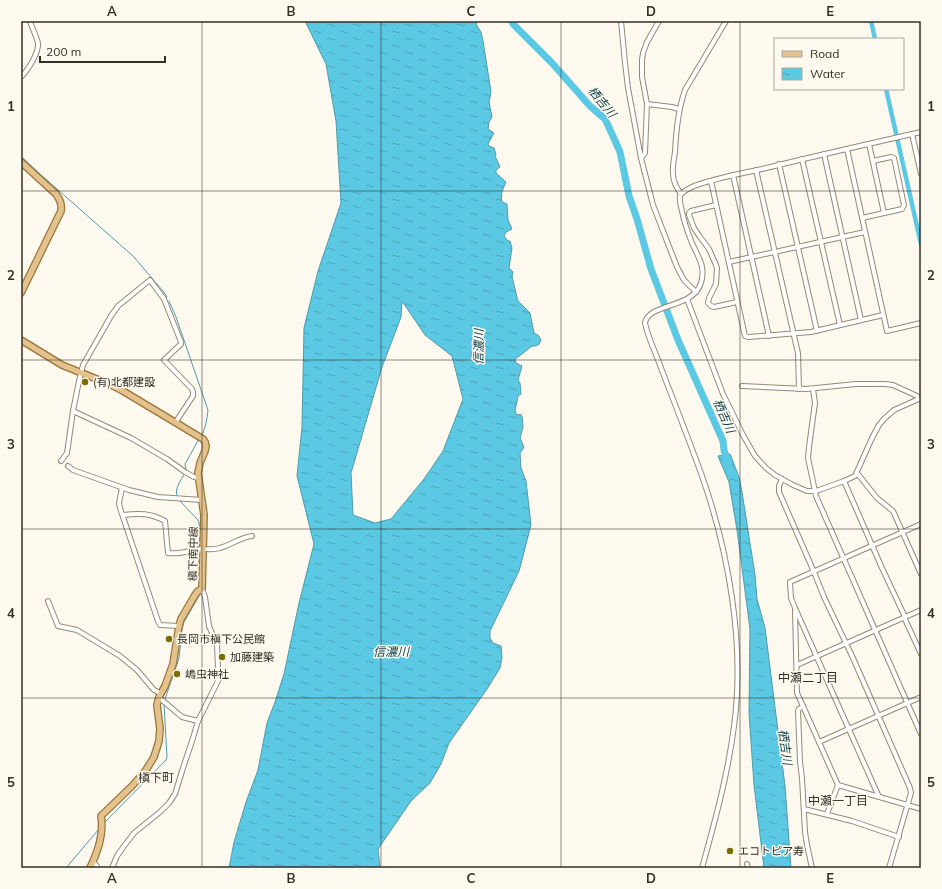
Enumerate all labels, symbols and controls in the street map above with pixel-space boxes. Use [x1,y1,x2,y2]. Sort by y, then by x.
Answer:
text: A [107,3,117,19]
text: B [287,3,296,19]
text: C [467,3,476,19]
text: D [646,3,656,19]
text: E [826,3,834,19]
scale bar [40,38,165,64]
legend [774,38,904,90]
text: 200 m [46,44,81,59]
text: Road [810,46,839,61]
text: Water [810,66,846,81]
water label: 栖吉川 [585,83,621,122]
text: 1 [7,98,15,114]
text: 1 [927,98,935,114]
text: 2 [7,267,15,283]
text: 2 [927,267,935,283]
water label: 信濃川 [471,327,486,365]
place label: (有)北都建設 [93,375,155,389]
marker: (有)北都建設 [80,377,90,387]
water label: 栖吉川 [710,396,739,437]
text: 3 [7,436,15,452]
text: 3 [927,436,935,452]
street label: 槇下南中線 [186,526,200,582]
text: 4 [7,605,15,621]
text: 4 [927,605,935,621]
place label: 長岡市槇下公民館 [177,632,265,646]
marker: 長岡市槇下公民館 [164,634,174,644]
water label: 信濃川 [373,644,411,659]
place label: 加藤建築 [230,650,274,664]
marker: 加藤建築 [217,652,227,662]
place label: 嶋虫神社 [185,667,229,681]
marker: 嶋虫神社 [172,669,182,679]
district label: 中瀬二丁目 [778,670,838,685]
water label: 栖吉川 [776,728,796,768]
district label: 槇下町 [138,770,174,785]
text: 5 [7,774,15,790]
text: 5 [927,774,935,790]
district label: 中瀬一丁目 [808,793,868,808]
place label: エコトピア寿 [738,844,804,858]
marker: エコトピア寿 [725,846,735,856]
text: A [107,870,117,886]
text: B [287,870,296,886]
text: C [467,870,476,886]
text: D [646,870,656,886]
text: E [826,870,834,886]

